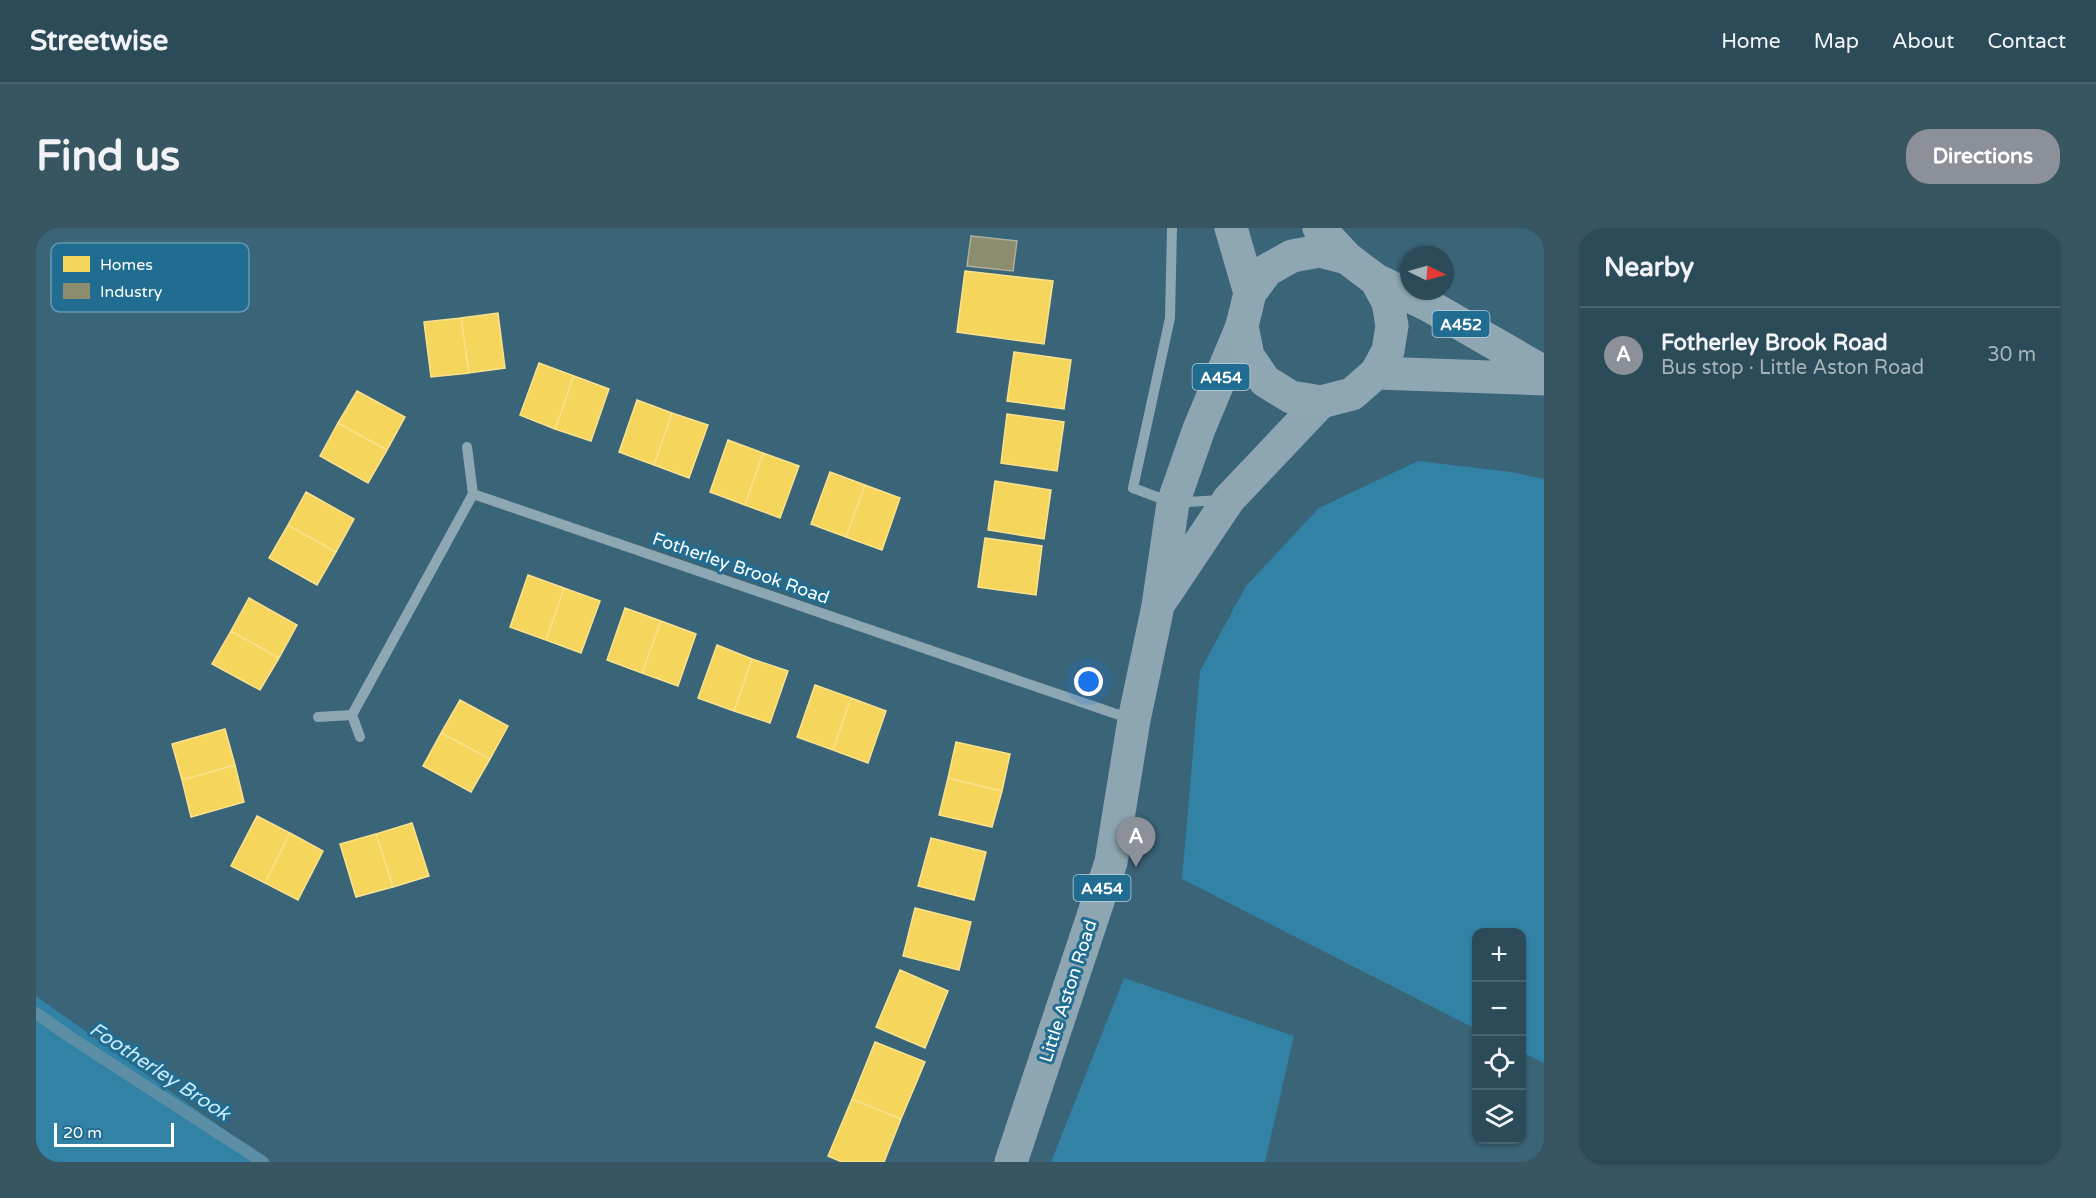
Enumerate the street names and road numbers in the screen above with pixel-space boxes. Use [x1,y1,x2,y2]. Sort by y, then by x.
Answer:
road number: A452 [1432,311,1490,337]
road number: A454 [1192,364,1250,390]
street label: Fotherley Brook Road [650,527,832,609]
road number: A454 [1074,875,1130,901]
street label: Little Aston Road [1035,917,1101,1065]

